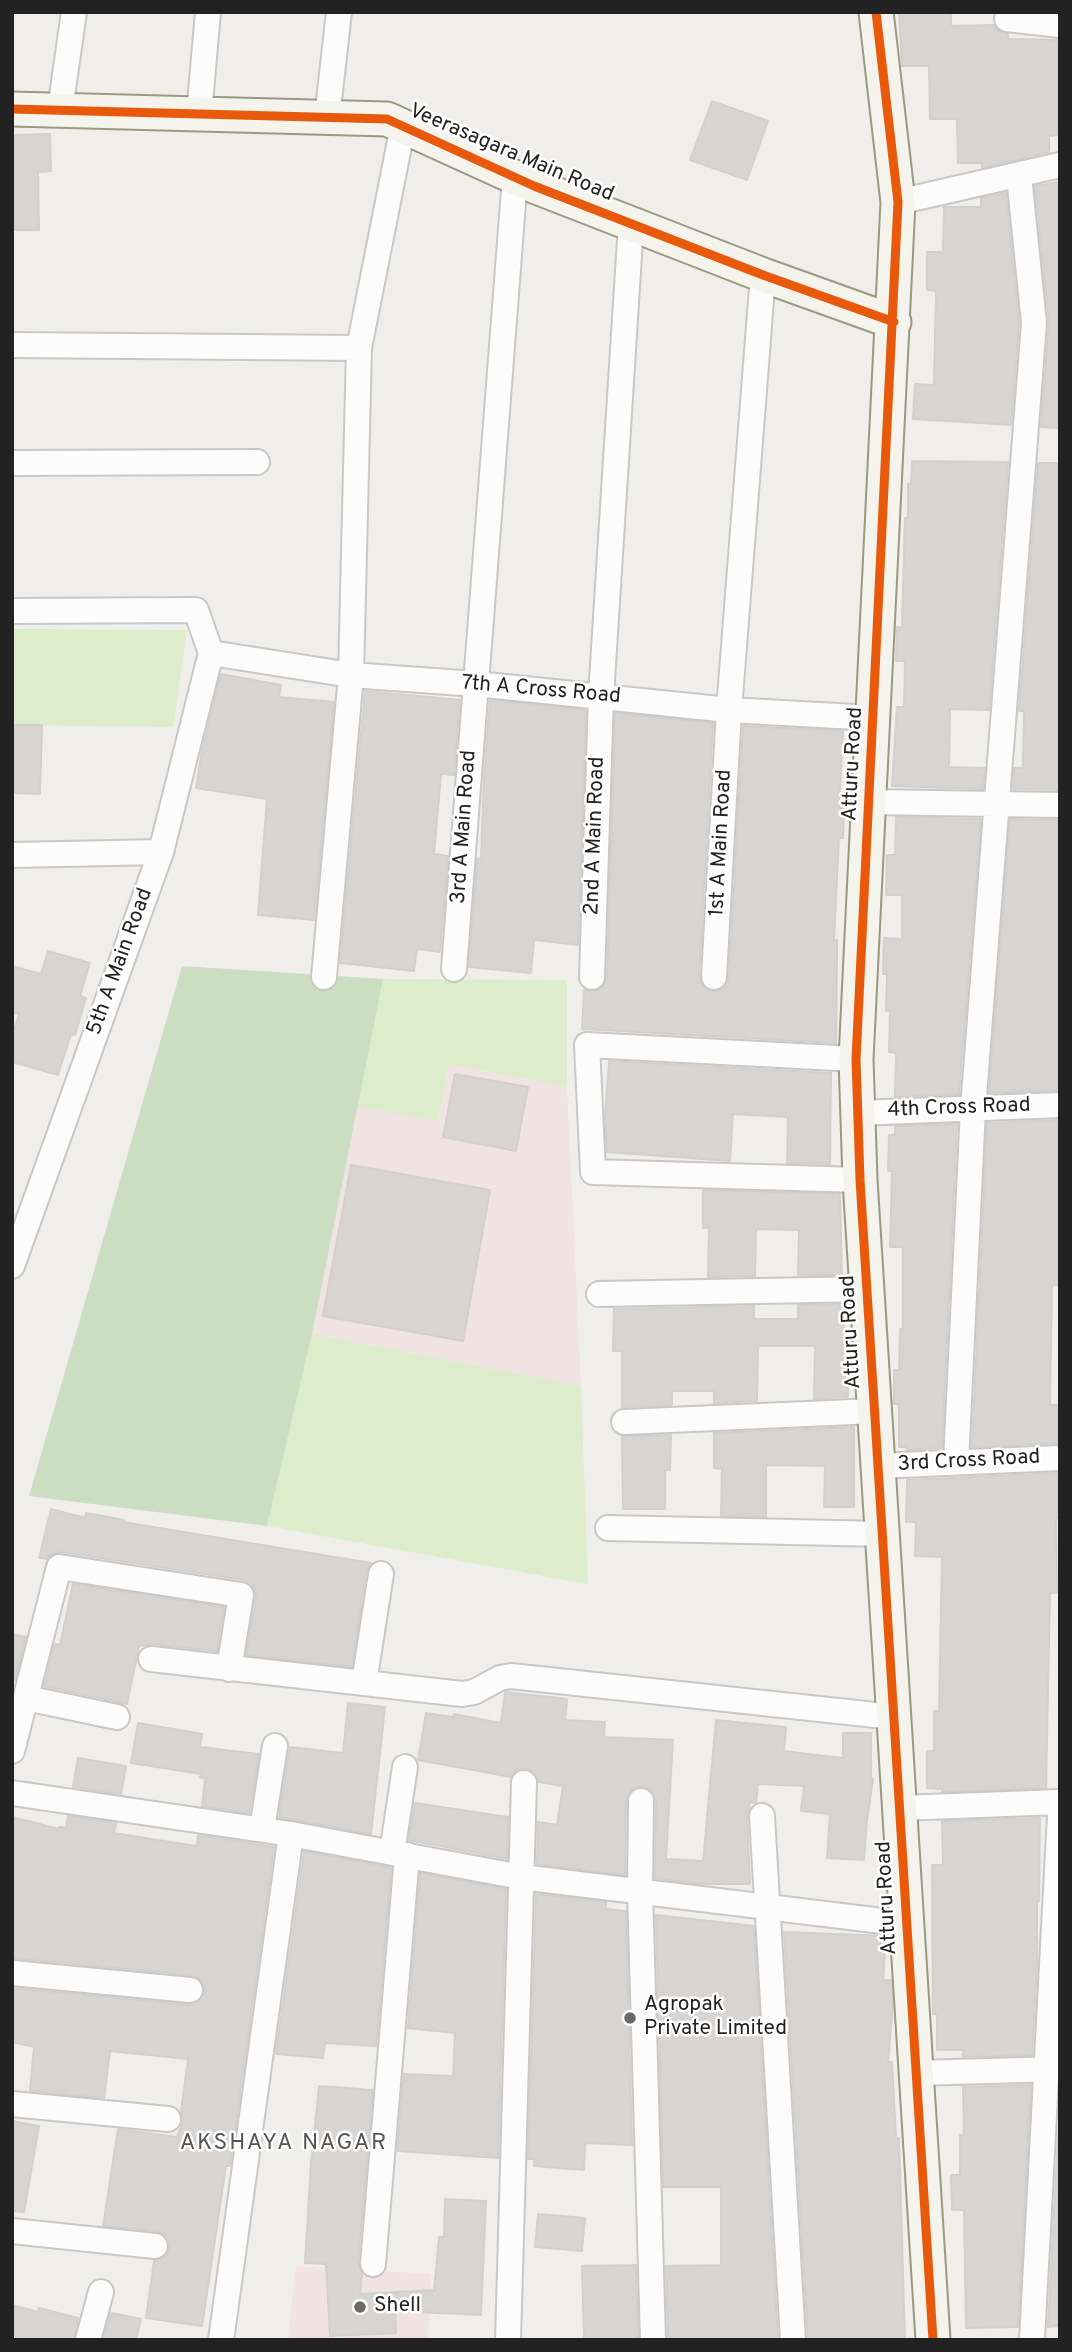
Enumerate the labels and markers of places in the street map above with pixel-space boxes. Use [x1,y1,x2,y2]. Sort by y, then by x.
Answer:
place label: Agropak Private Limited [644,1993,787,2043]
marker: Agropak Private Limited [622,2010,638,2026]
place label: Shell [374,2294,421,2320]
marker: Shell [352,2299,368,2315]

